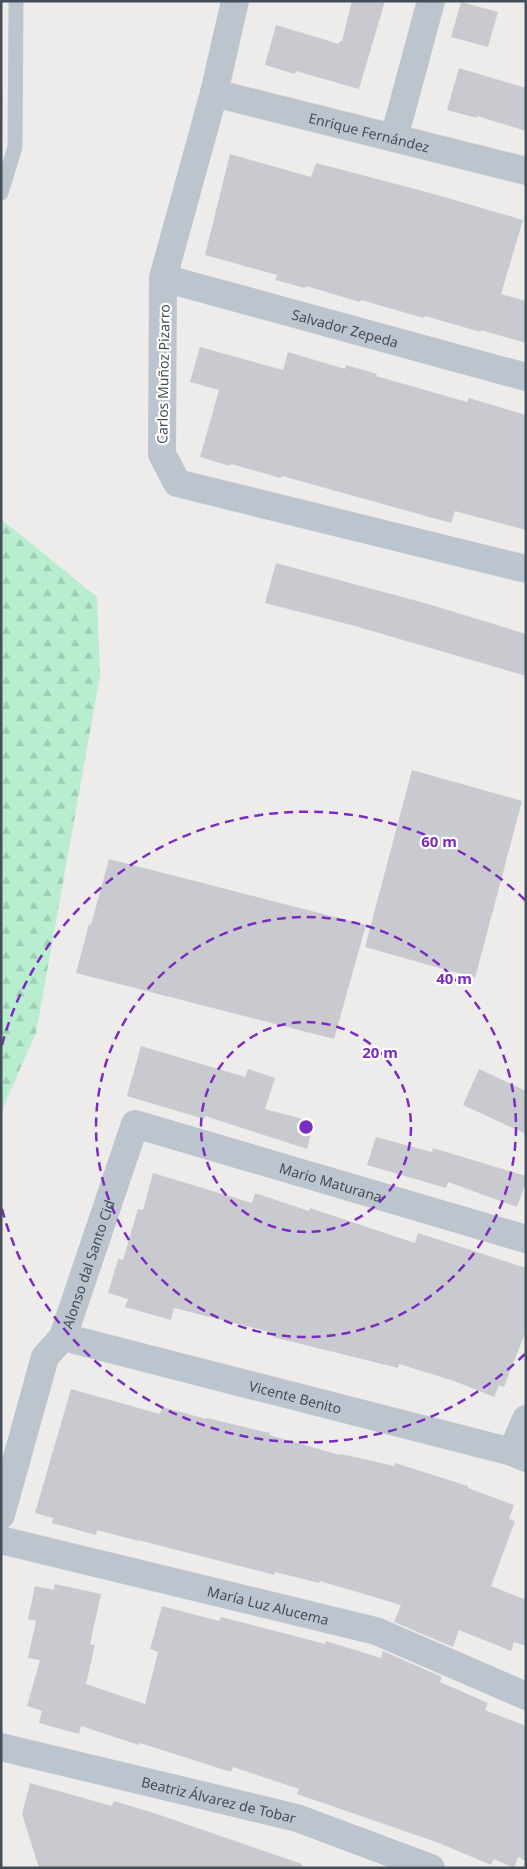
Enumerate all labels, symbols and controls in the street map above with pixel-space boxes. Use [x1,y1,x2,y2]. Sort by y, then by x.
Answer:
street label: Enrique Fernández [307,108,432,156]
street label: Carlos Muñoz Pizarro [152,304,174,444]
street label: Salvador Zepeda [290,304,401,351]
text: 60 m [421,831,457,851]
text: 40 m [436,968,472,988]
text: 20 m [362,1042,398,1062]
centre of rings [297,1118,315,1136]
street label: Mario Maturana [277,1158,385,1206]
street label: Alonso dal Santo Cid [57,1197,118,1331]
street label: Vicente Benito [247,1376,344,1418]
street label: María Luz Alucema [205,1581,331,1629]
street label: Beatriz Álvarez de Tobar [140,1772,298,1827]

